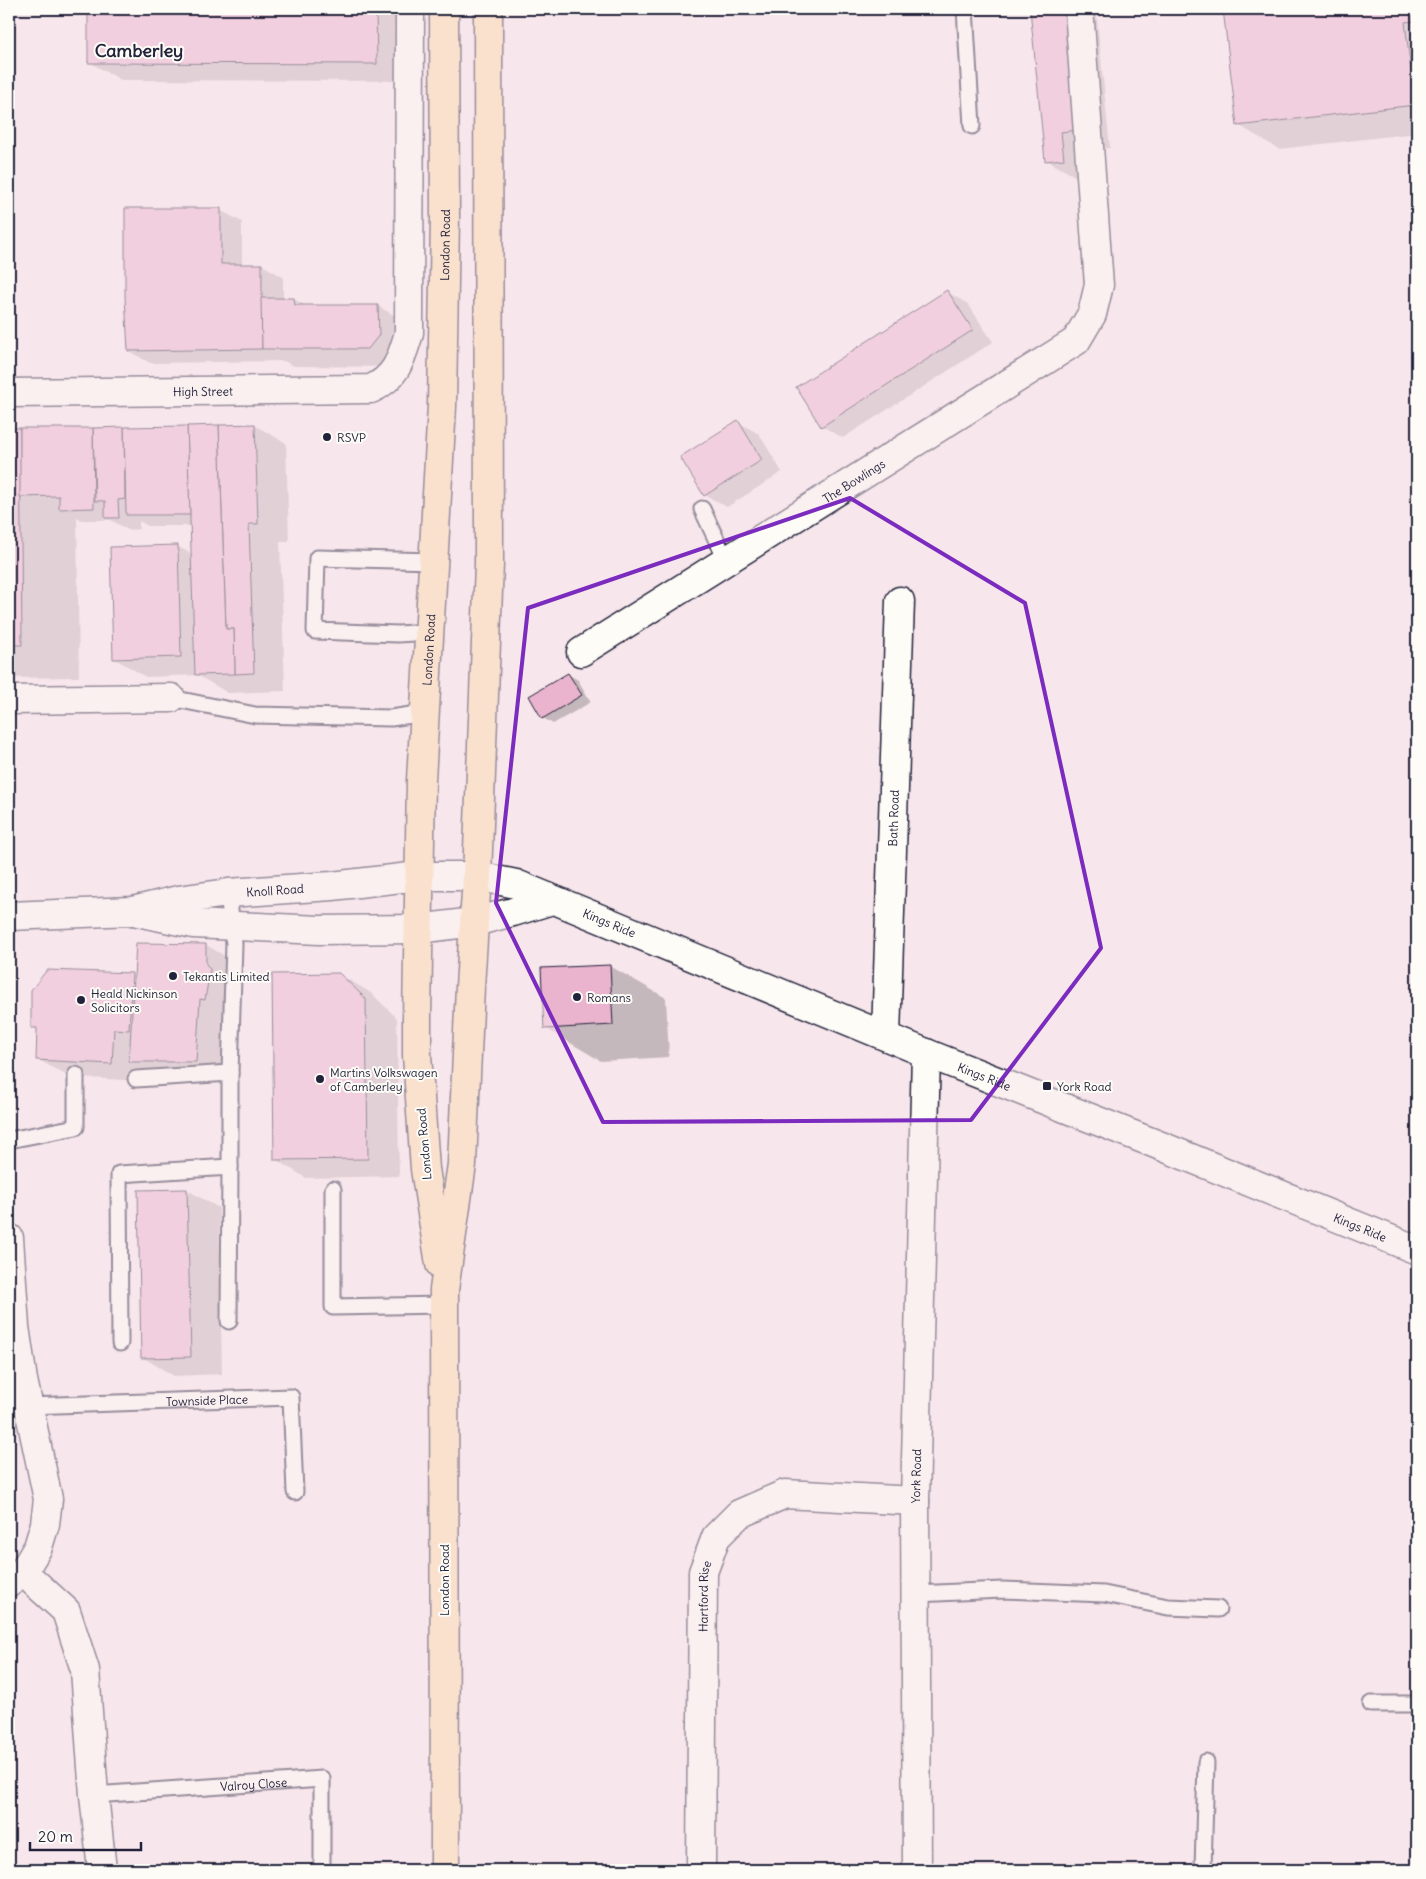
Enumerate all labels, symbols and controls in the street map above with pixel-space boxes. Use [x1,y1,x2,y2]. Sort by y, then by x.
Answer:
district label: Camberley [95,39,183,62]
street label: London Road [436,209,453,281]
street label: High Street [173,383,233,399]
place label: RSVP [337,430,366,445]
marker: RSVP [321,431,333,443]
street label: The Bowlings [820,455,888,506]
street label: London Road [419,613,438,686]
street label: Bath Road [885,790,901,847]
street label: Knoll Road [246,880,304,899]
street label: Kings Ride [581,905,638,940]
place label: Tekantis Limited [183,969,270,984]
marker: Tekantis Limited [167,970,179,982]
place label: Heald Nickinson Solicitors [91,986,177,1015]
place label: Romans [587,990,631,1005]
marker: Romans [571,991,583,1003]
marker: Heald Nickinson Solicitors [75,994,87,1006]
street label: Kings Ride [956,1059,1013,1093]
place label: Martins Volkswagen of Camberley [330,1065,438,1094]
marker: Martins Volkswagen of Camberley [314,1073,326,1085]
place label: York Road [1057,1079,1112,1094]
marker: York Road [1041,1080,1053,1092]
street label: London Road [413,1108,435,1180]
street label: Kings Ride [1331,1209,1389,1244]
street label: Townside Place [166,1391,248,1409]
street label: York Road [907,1449,924,1504]
street label: London Road [437,1544,452,1616]
street label: Hartford Rise [695,1558,714,1632]
street label: Valroy Close [220,1774,288,1794]
scale bar [30,1819,141,1851]
text: 20 m [38,1827,73,1846]

